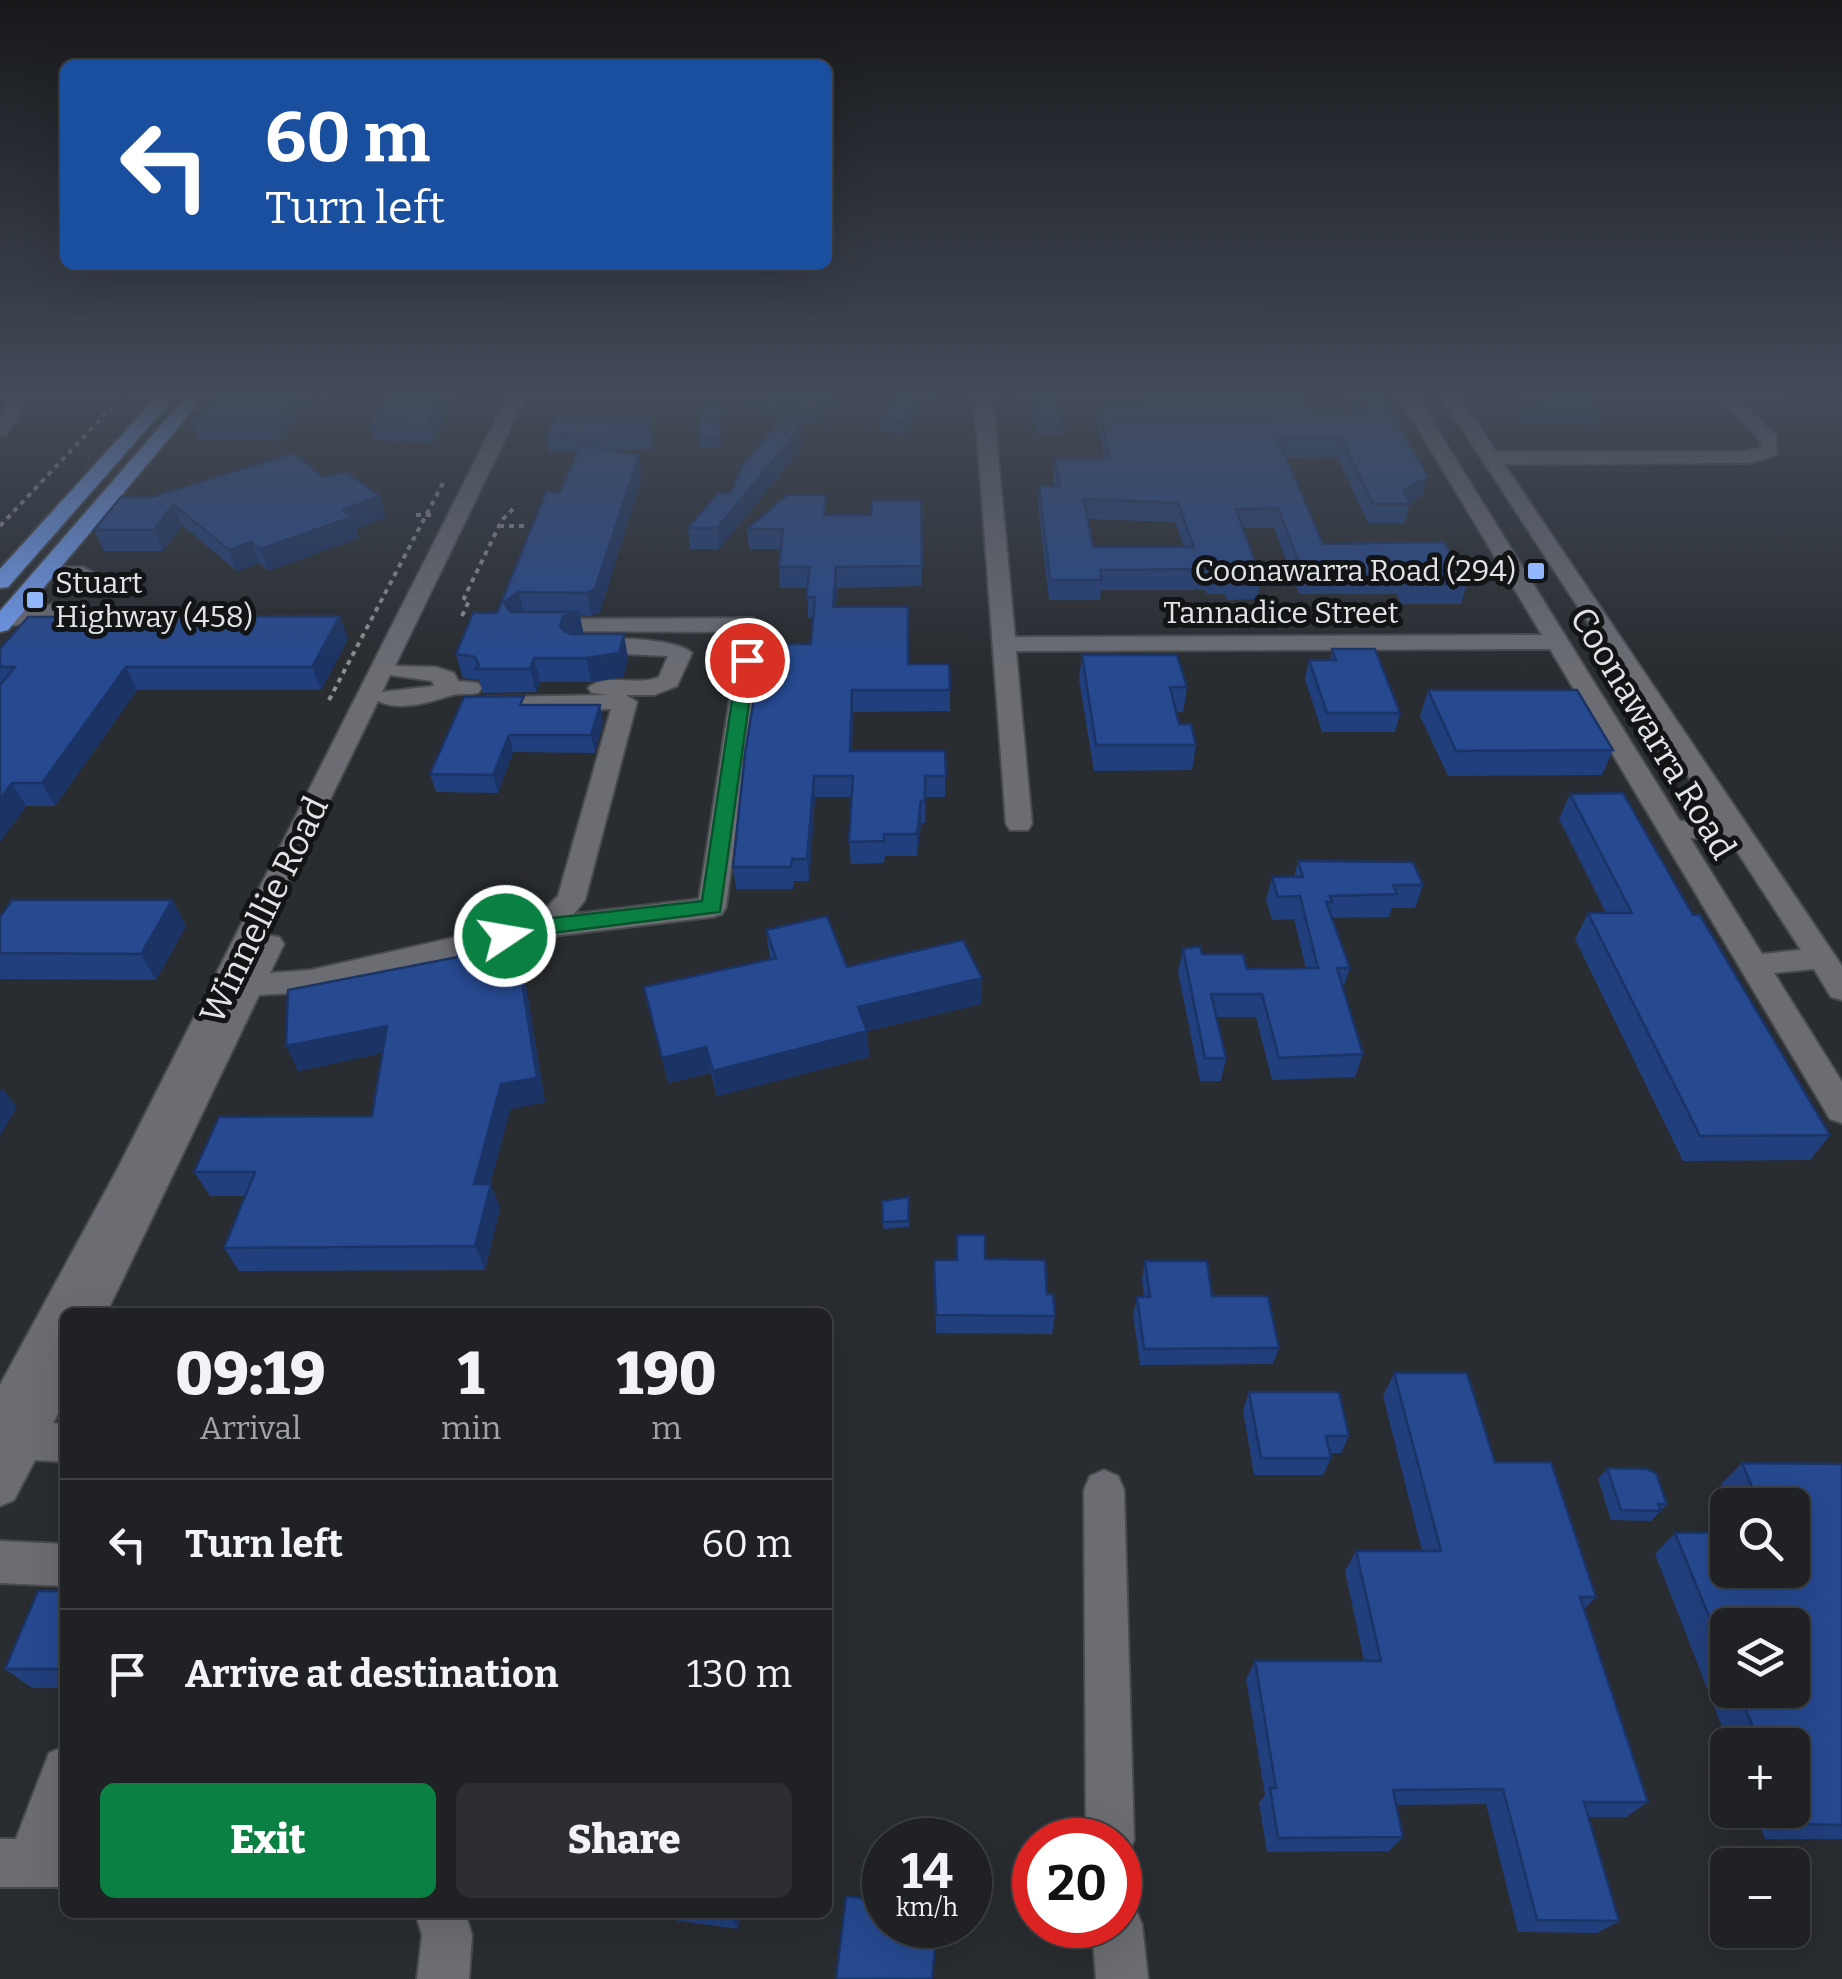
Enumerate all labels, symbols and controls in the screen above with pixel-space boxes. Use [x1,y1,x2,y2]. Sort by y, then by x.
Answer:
text: 60 m [265,96,430,180]
icon: left [100,100,230,230]
text: Turn left [265,181,445,235]
place label: Coonawarra Road (294) [1194,553,1516,589]
marker: Coonawarra Road (294) [1525,560,1547,582]
place label: Stuart Highway (458) [55,565,253,635]
marker: Stuart Highway (458) [24,589,46,611]
street label: Tannadice Street [1163,595,1399,631]
street label: Coonawarra Road [1561,599,1745,867]
pin [705,618,790,703]
icon: arrive [720,633,775,688]
street label: Winnellie Road [191,790,337,1030]
position arrow [453,884,557,988]
text: 09:19 [175,1338,326,1410]
text: 1 [458,1338,484,1410]
text: 190 [617,1338,717,1410]
text: Arrival [200,1409,301,1447]
text: min [441,1409,501,1447]
text: m [651,1409,682,1447]
map controls [1710,1488,1810,1948]
button: search [1710,1488,1810,1588]
icon: left [100,1517,155,1572]
text: Turn left [185,1521,343,1567]
text: 60 m [701,1521,792,1567]
button: layers [1710,1608,1810,1708]
icon: arrive [100,1647,155,1702]
text: Arrive at destination [185,1651,558,1697]
text: 130 m [687,1651,792,1697]
button: + [1710,1728,1810,1828]
button: Exit [100,1783,436,1898]
button: Share [456,1783,792,1898]
speed limit sign: 20 [1012,1818,1142,1948]
text: 14 [901,1841,953,1901]
button: − [1710,1848,1810,1948]
text: km/h [896,1893,958,1923]

